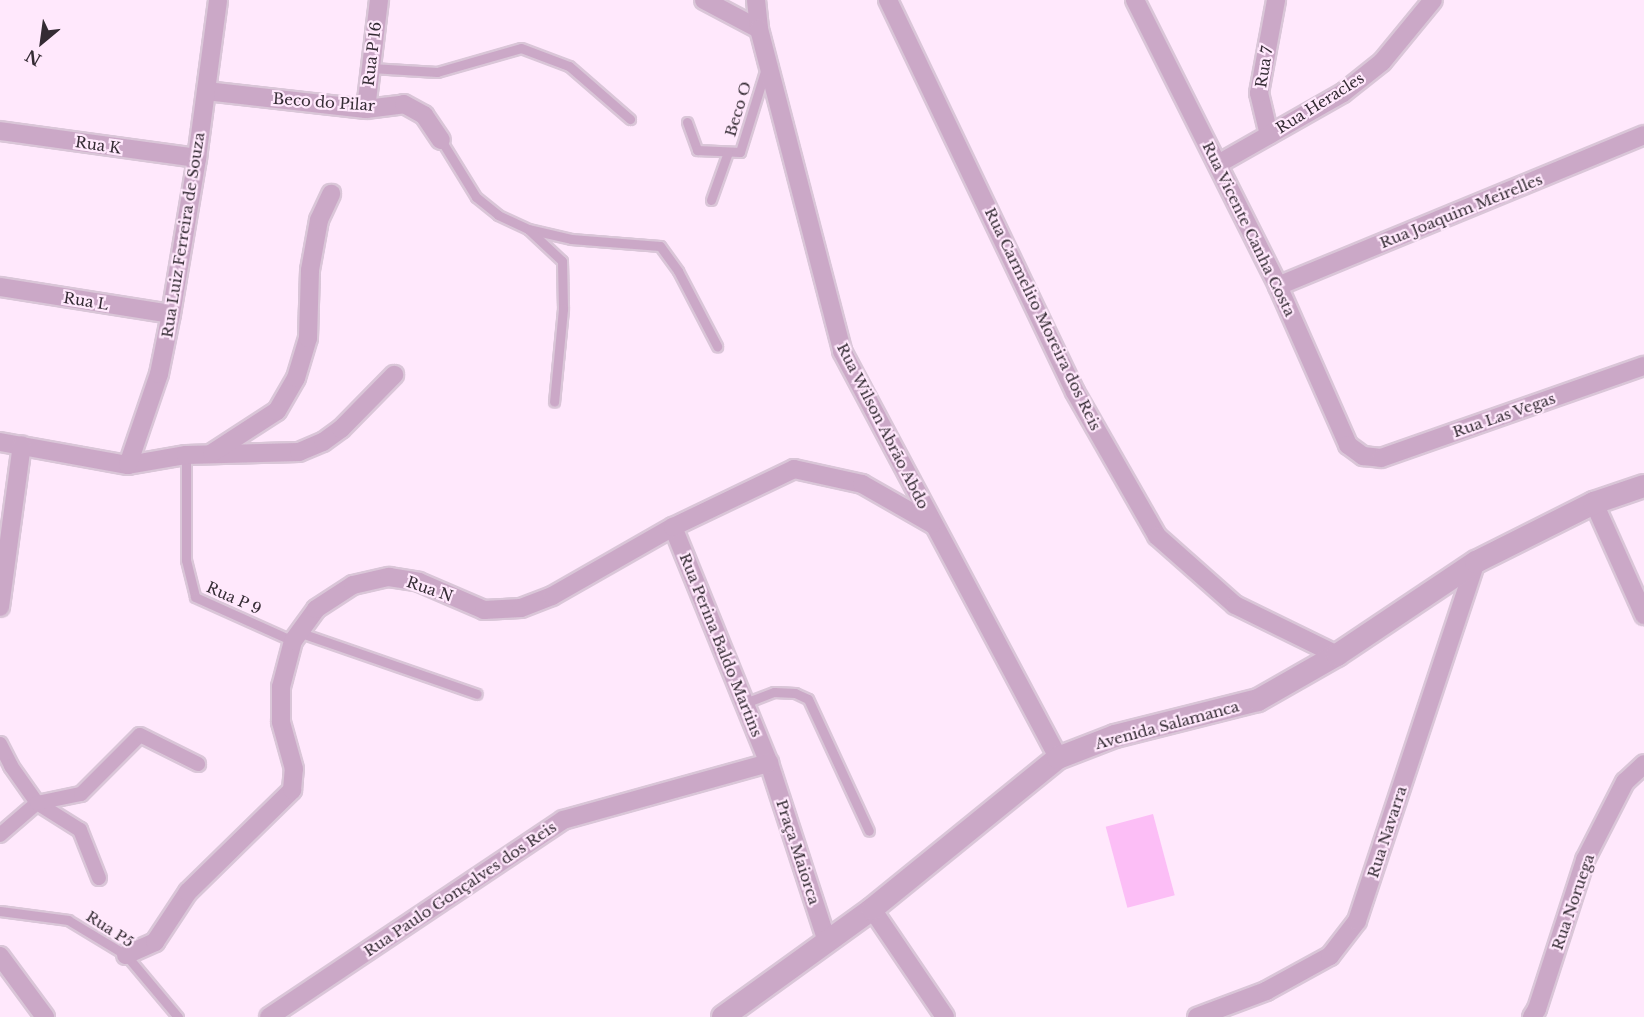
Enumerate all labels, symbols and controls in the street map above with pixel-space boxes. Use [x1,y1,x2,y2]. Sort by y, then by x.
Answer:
north arrow [12,12,72,72]
street label: Rua P 16 [359,20,385,88]
text: N [22,45,45,70]
street label: Rua 7 [1252,45,1276,89]
street label: Rua Heracles [1273,69,1367,137]
street label: Beco O [721,79,755,139]
street label: Beco do Pilar [272,89,376,115]
street label: Rua Luiz Ferreira de Souza [158,131,208,339]
street label: Rua K [74,133,122,157]
street label: Rua Vicente Canha Costa [1199,138,1299,320]
street label: Rua Joaquim Meirelles [1377,170,1545,252]
street label: Rua Carmelito Moreira dos Reis [981,205,1105,433]
street label: Rua L [62,289,110,313]
street label: Rua Wilson Abrão Abdo [833,339,933,513]
street label: Rua Las Vegas [1450,389,1558,441]
street label: Rua Perina Baldo Martins [676,550,766,740]
street label: Rua N [404,573,456,605]
street label: Rua P 9 [204,578,264,618]
street label: Avenida Salamanca [1093,697,1241,753]
street label: Rua Navarra [1364,784,1410,880]
street label: Praça Maiorca [773,797,823,907]
street label: Rua Paulo Gonçalves dos Reis [360,818,560,960]
street label: Rua Noruega [1548,852,1598,952]
street label: Rua P5 [83,907,137,951]

